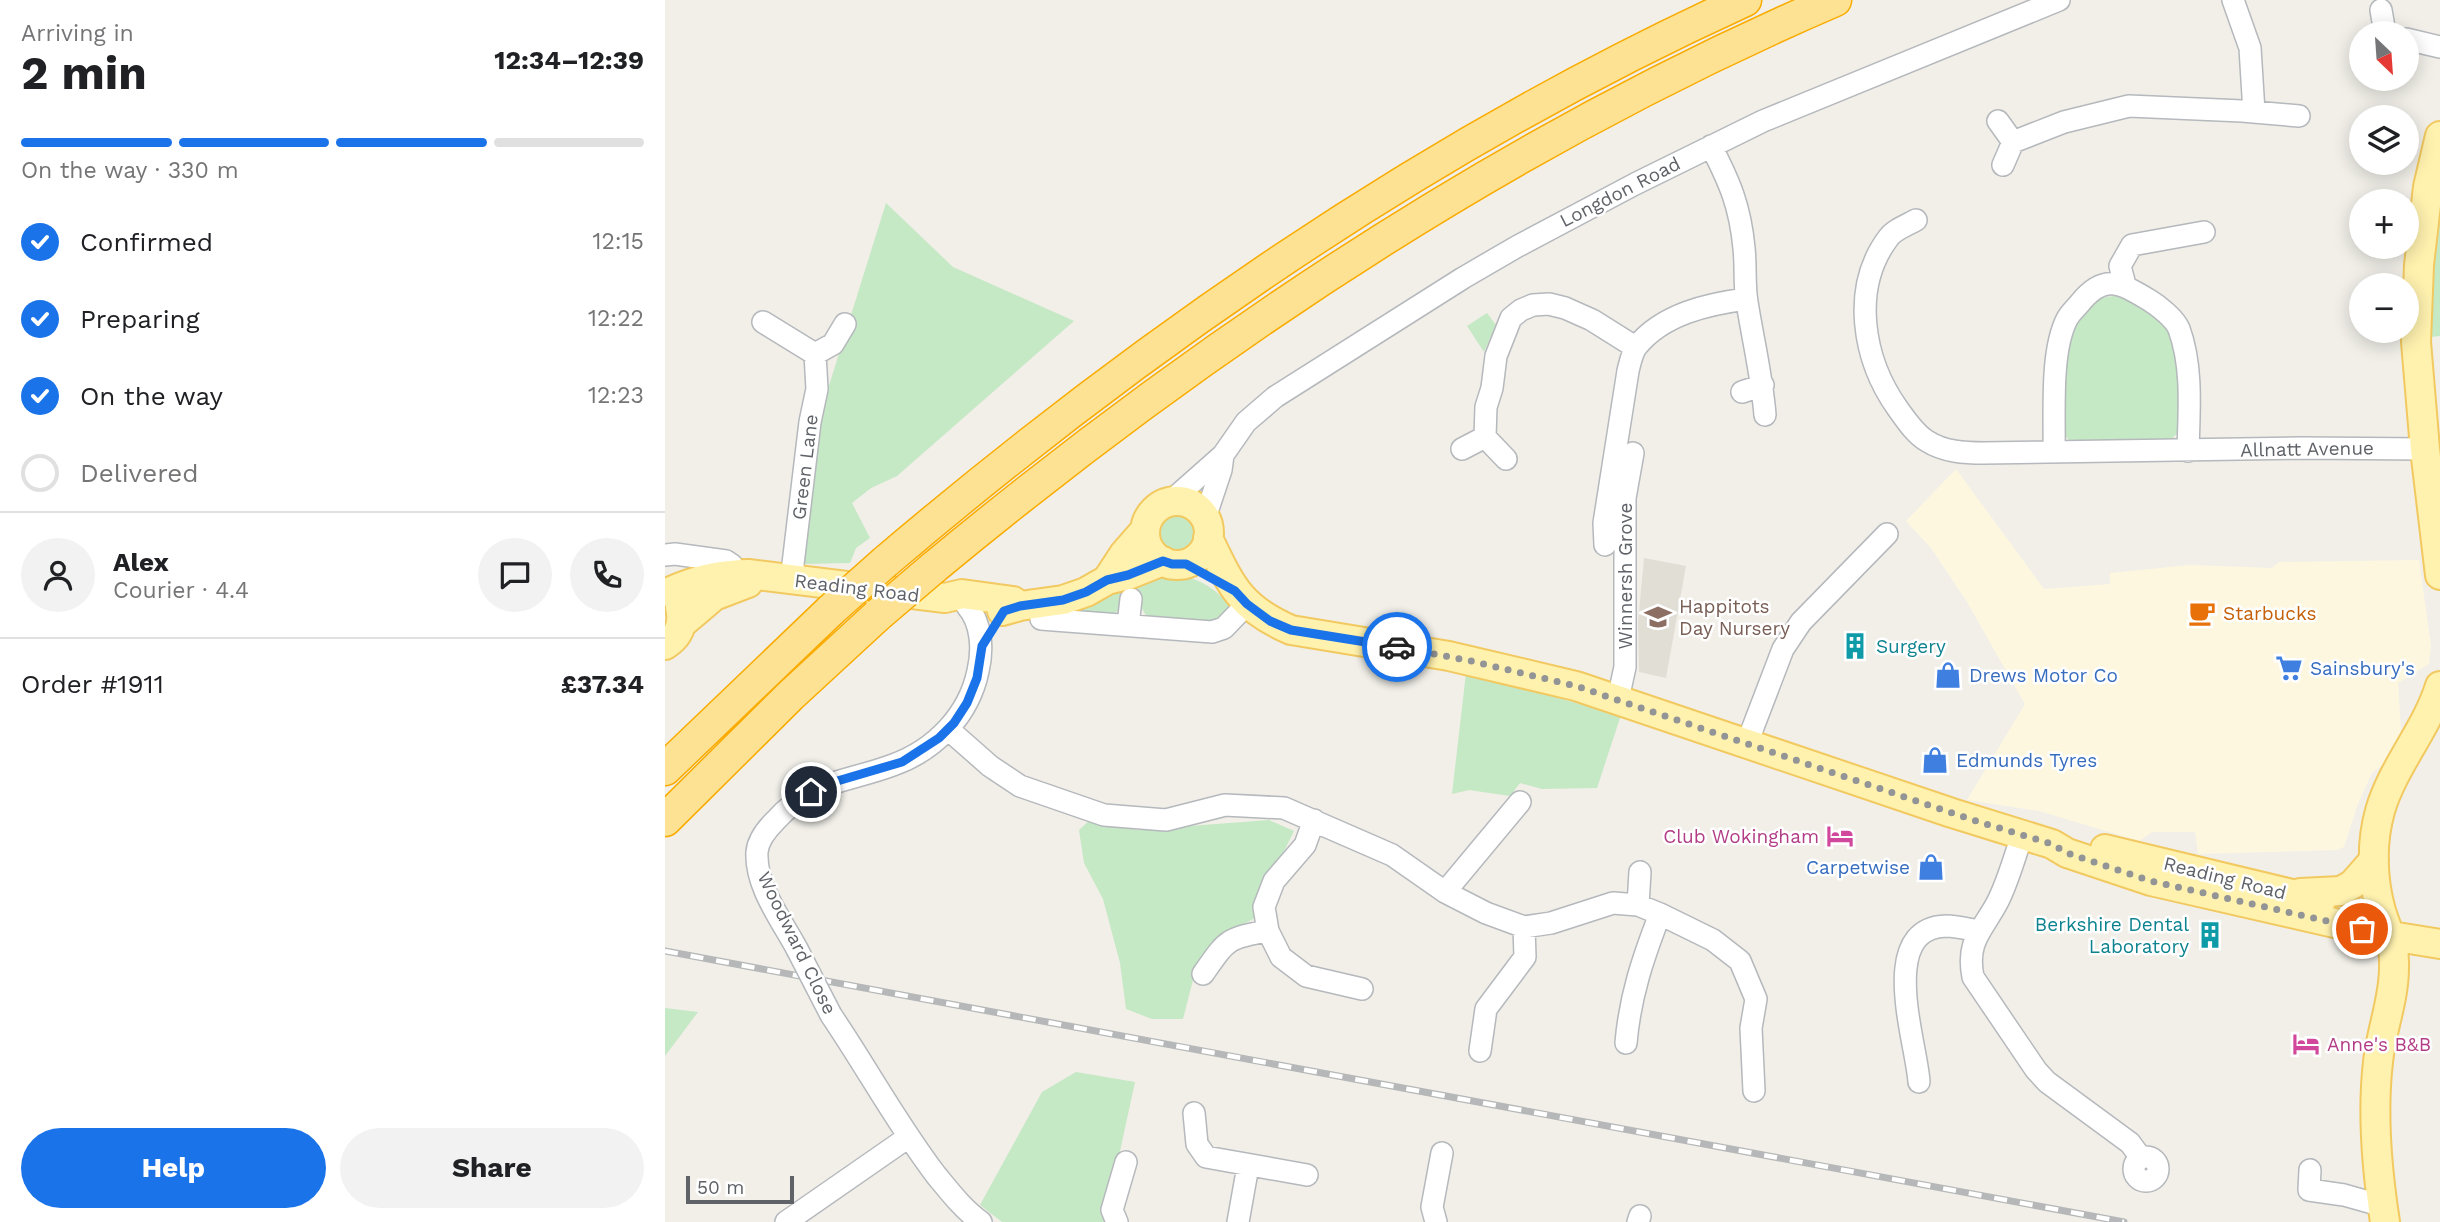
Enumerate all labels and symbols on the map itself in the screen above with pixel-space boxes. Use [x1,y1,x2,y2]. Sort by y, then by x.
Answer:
north arrow [2349,21,2419,91]
street label: Longdon Road [1556,152,1684,232]
street label: Green Lane [787,413,823,521]
street label: Allnatt Avenue [2240,436,2374,462]
street label: Winnersh Grove [1614,503,1637,649]
street label: Reading Road [793,569,921,607]
place label: Happitots Day Nursery [1679,595,1790,640]
cafe icon: Starbucks [2187,598,2217,628]
school or university icon: Happitots Day Nursery [1643,602,1673,632]
place label: Starbucks [2223,602,2317,625]
courier [1362,612,1432,682]
building icon: Surgery [1840,631,1870,661]
place label: Surgery [1876,635,1946,658]
supermarket icon: Sainsbury's [2274,653,2304,683]
place label: Sainsbury's [2310,657,2415,680]
shop icon: Drews Motor Co [1933,660,1963,690]
place label: Drews Motor Co [1969,664,2118,687]
shop icon: Edmunds Tyres [1920,745,1950,775]
place label: Edmunds Tyres [1956,749,2097,772]
pin [781,762,841,822]
hotel icon: Club Wokingham [1825,821,1855,851]
place label: Club Wokingham [1663,825,1819,848]
shop icon: Carpetwise [1916,852,1946,882]
street label: Reading Road [2161,852,2289,904]
place label: Carpetwise [1806,856,1910,879]
street label: Woodward Close [753,868,841,1018]
pin [2332,899,2392,959]
place label: Berkshire Dental Laboratory [2035,913,2189,958]
building icon: Berkshire Dental Laboratory [2195,920,2225,950]
hotel icon: Anne's B&B [2291,1029,2321,1059]
place label: Anne's B&B [2327,1033,2431,1056]
scale bar [686,1173,795,1205]

